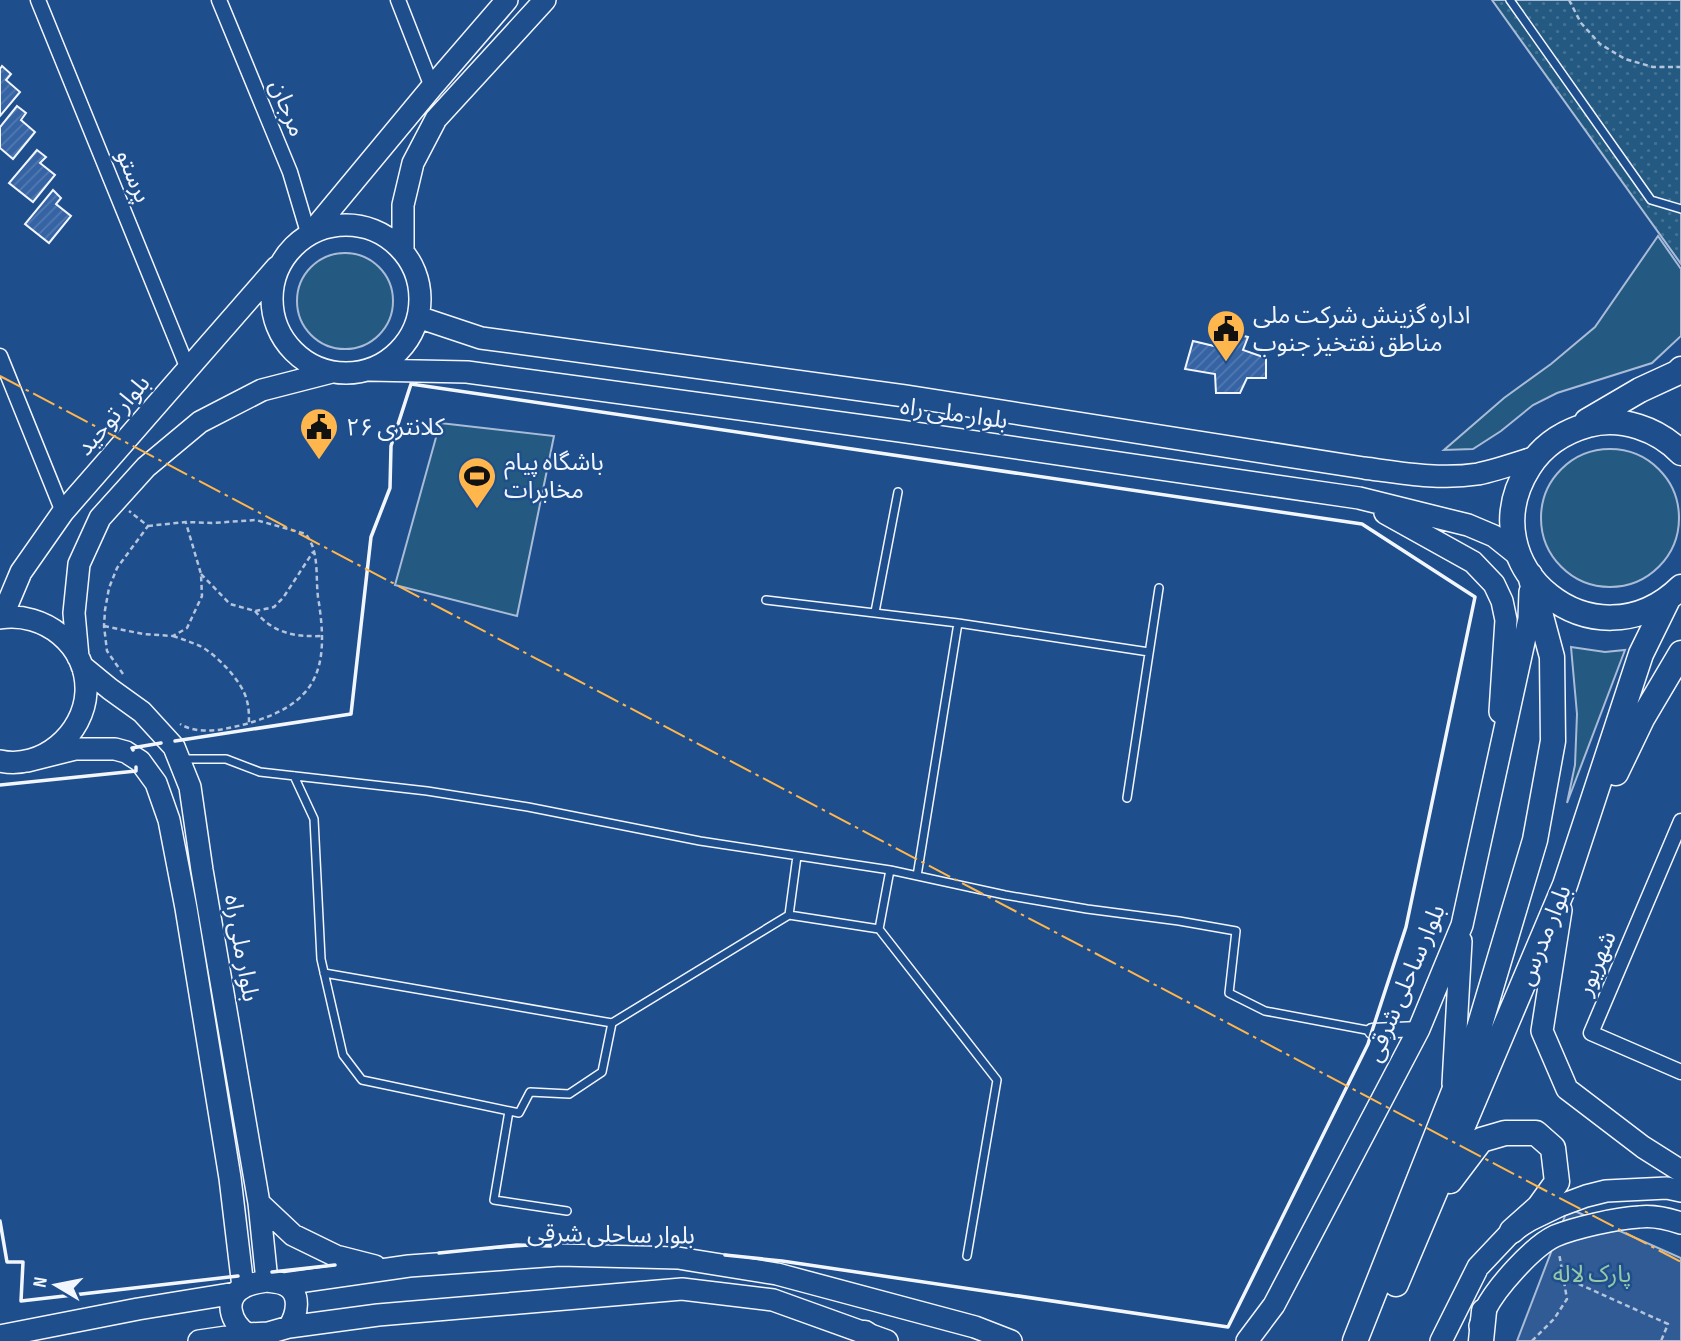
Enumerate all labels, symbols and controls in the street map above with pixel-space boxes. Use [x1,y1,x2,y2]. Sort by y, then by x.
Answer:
street label: مرجان [263,76,312,141]
street label: پرستو [110,145,157,207]
place label: اداره گزینش شرکت ملی مناطق نفتخیز جنوب [1253,301,1470,358]
public building icon: اداره گزینش شرکت ملی مناطق نفتخیز جنوب [1205,308,1247,363]
street label: بلوار توحید [70,369,156,462]
street label: بلوار ملی راه [898,392,1010,435]
public building icon: کلانتری ۲۶ [298,406,340,461]
place label: کلانتری ۲۶ [346,413,446,442]
place label: باشگاه پیام مخابرات [504,448,604,505]
sports icon: باشگاه پیام مخابرات [456,455,498,510]
street label: بلوار مدرس [1511,881,1578,990]
street label: بلوار ملی راه [218,892,265,1004]
street label: بلوار ساحلی شرقی [1359,900,1452,1066]
street label: شهریور [1570,927,1623,1001]
street label: بلوار ساحلی شرقی [527,1219,695,1250]
north arrow [21,1250,91,1320]
park label: پارک لاله [1553,1260,1631,1289]
text: N [29,1275,53,1289]

